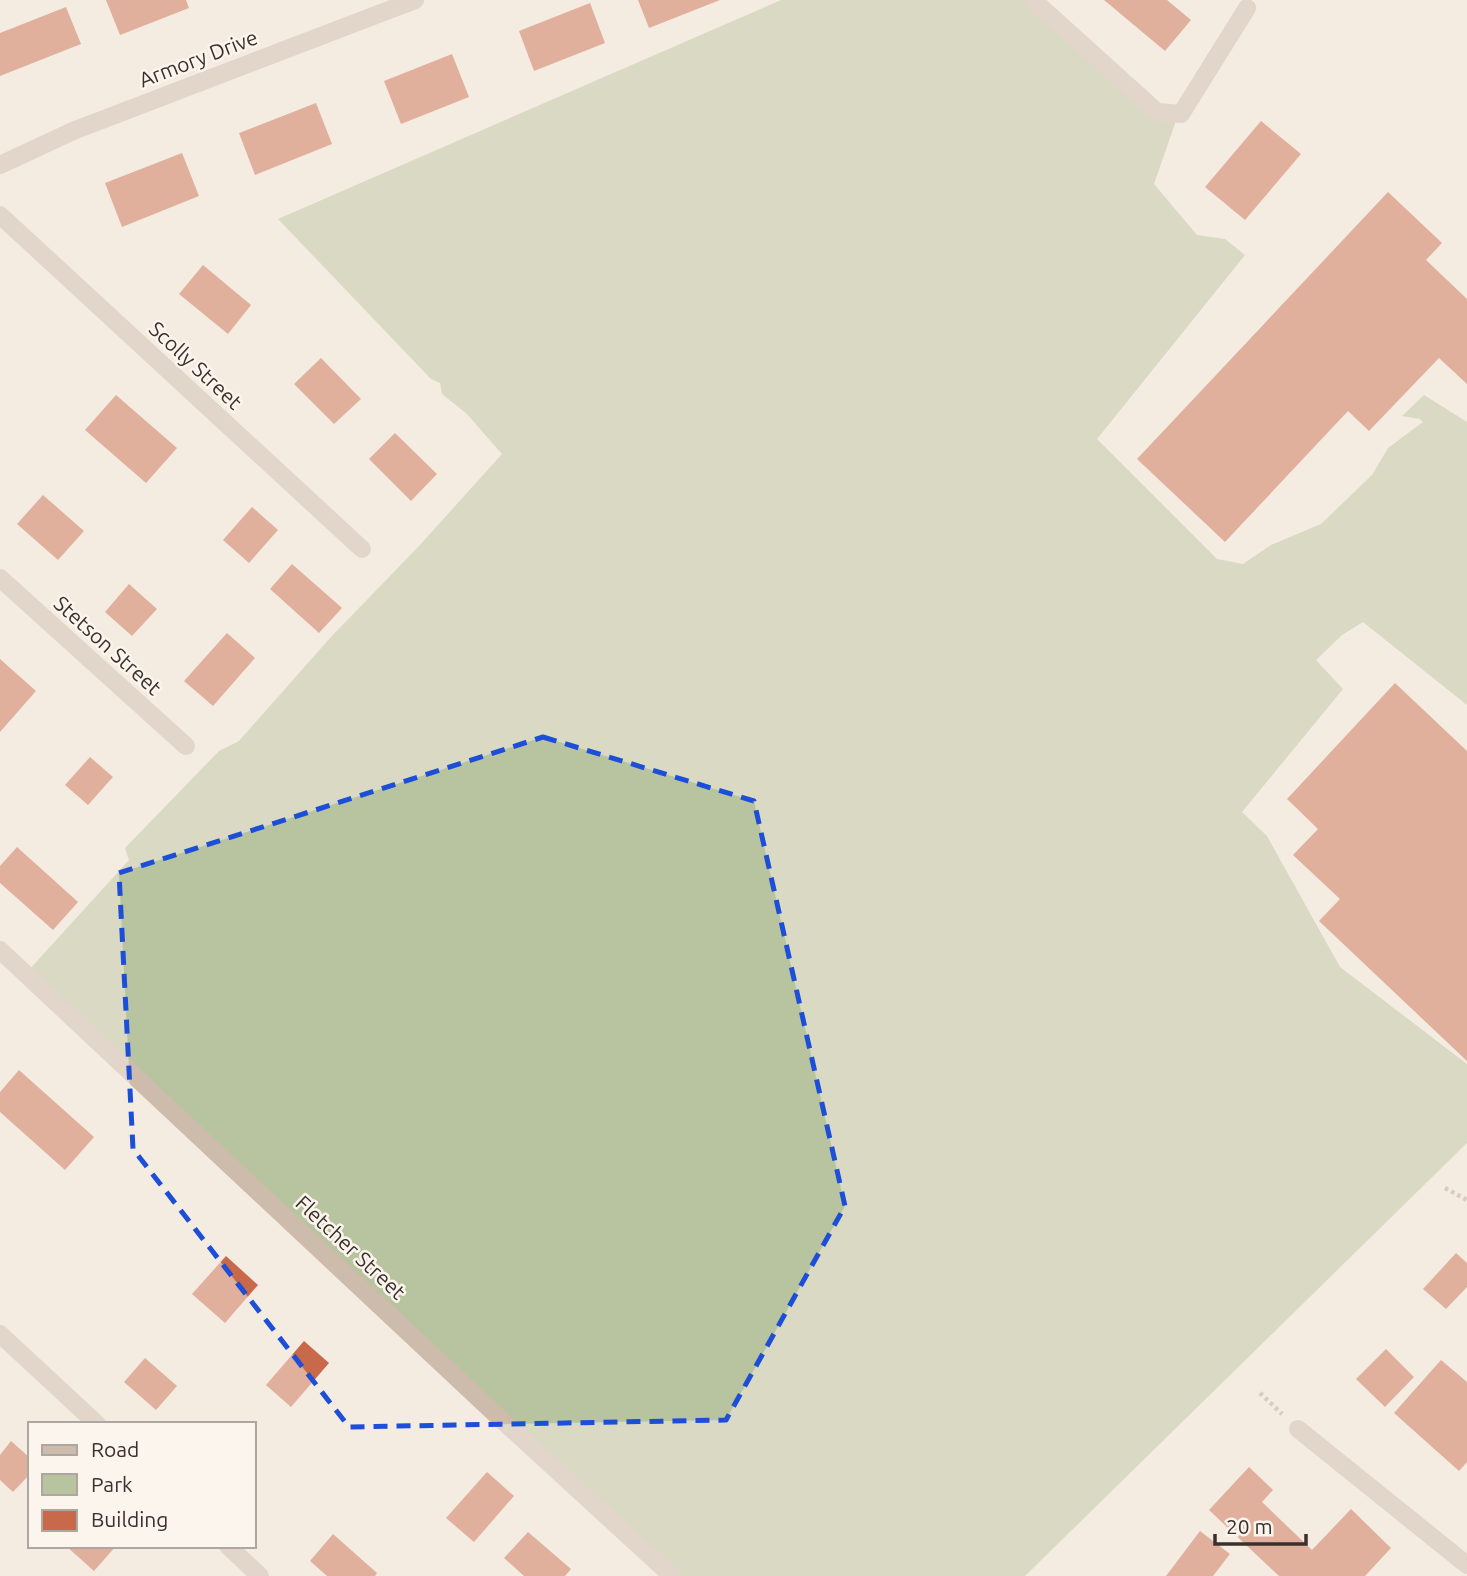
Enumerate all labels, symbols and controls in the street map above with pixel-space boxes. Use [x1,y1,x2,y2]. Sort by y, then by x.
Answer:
street label: Armory Drive [135,24,261,92]
street label: Scolly Street [145,316,247,414]
street label: Stetson Street [49,591,167,699]
street label: Fletcher Street [291,1190,411,1304]
legend [28,1422,256,1548]
text: Road [91,1437,139,1461]
text: Park [91,1472,133,1496]
scale bar [1215,1502,1306,1546]
text: Building [91,1507,168,1531]
text: 20 m [1226,1514,1273,1538]

